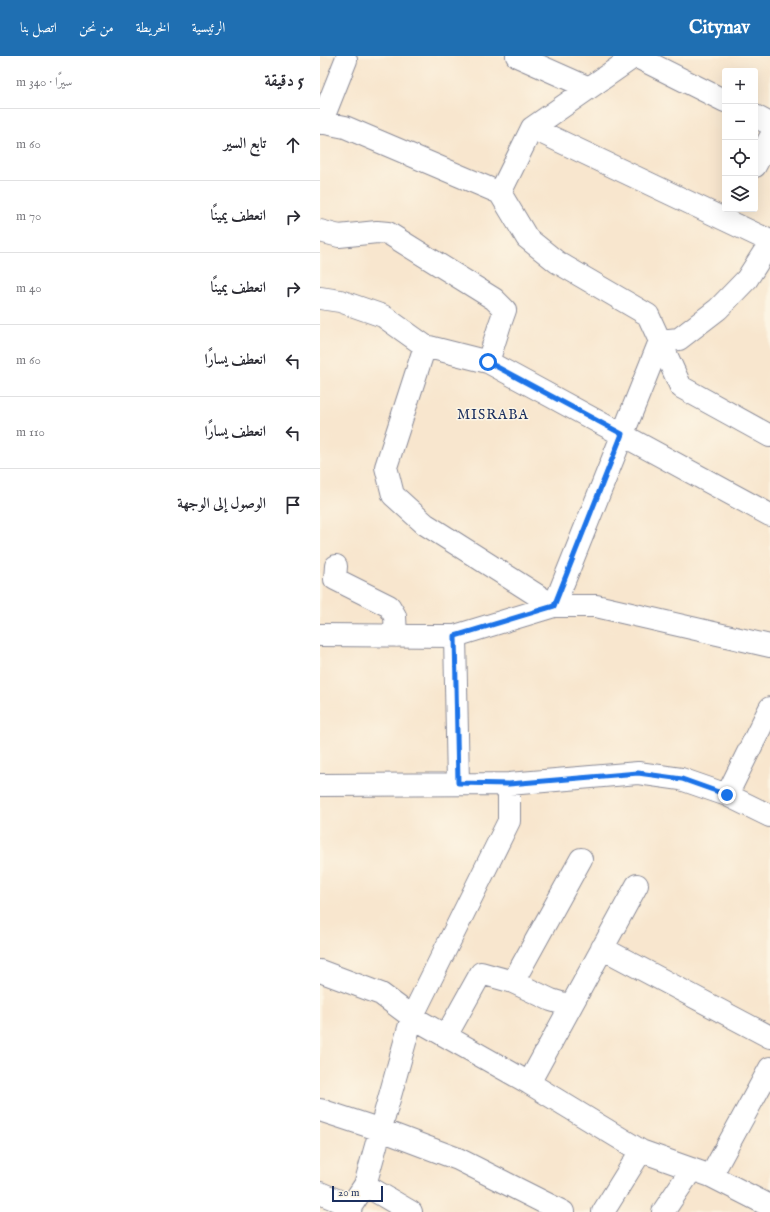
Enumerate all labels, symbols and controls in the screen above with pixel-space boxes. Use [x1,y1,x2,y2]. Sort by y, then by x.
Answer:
text: Citynav [689,16,750,40]
text: اتصل بنا [20,19,57,37]
text: من نحن [79,19,114,37]
text: الخريطة [136,19,170,37]
text: الرئيسية [192,19,225,37]
map controls [722,68,758,212]
button: + [722,68,758,104]
text: 5 دقيقة [264,71,304,92]
text: سيرًا · 340 m [16,74,72,91]
button: − [722,104,758,140]
text: تابع السير [224,134,266,153]
icon: ahead [282,134,304,156]
text: 60 m [16,136,41,153]
button: locate [722,140,758,176]
button: layers [722,176,758,212]
text: انعطف يمينًا [210,206,266,225]
icon: right [282,206,304,228]
text: 70 m [16,208,41,225]
text: انعطف يمينًا [210,278,266,297]
icon: right [282,278,304,300]
text: 40 m [16,280,42,297]
text: انعطف يسارًا [204,350,266,369]
icon: left [282,350,304,372]
text: 60 m [16,352,41,369]
route start [479,353,497,371]
district label: MISRABA [457,406,529,424]
text: انعطف يسارًا [204,422,266,441]
icon: left [282,422,304,444]
text: 110 m [16,424,45,441]
text: الوصول إلى الوجهة [177,494,266,513]
icon: arrive [282,494,304,516]
route end [718,786,736,804]
scale bar [332,1184,383,1203]
text: 20 m [338,1186,359,1200]

